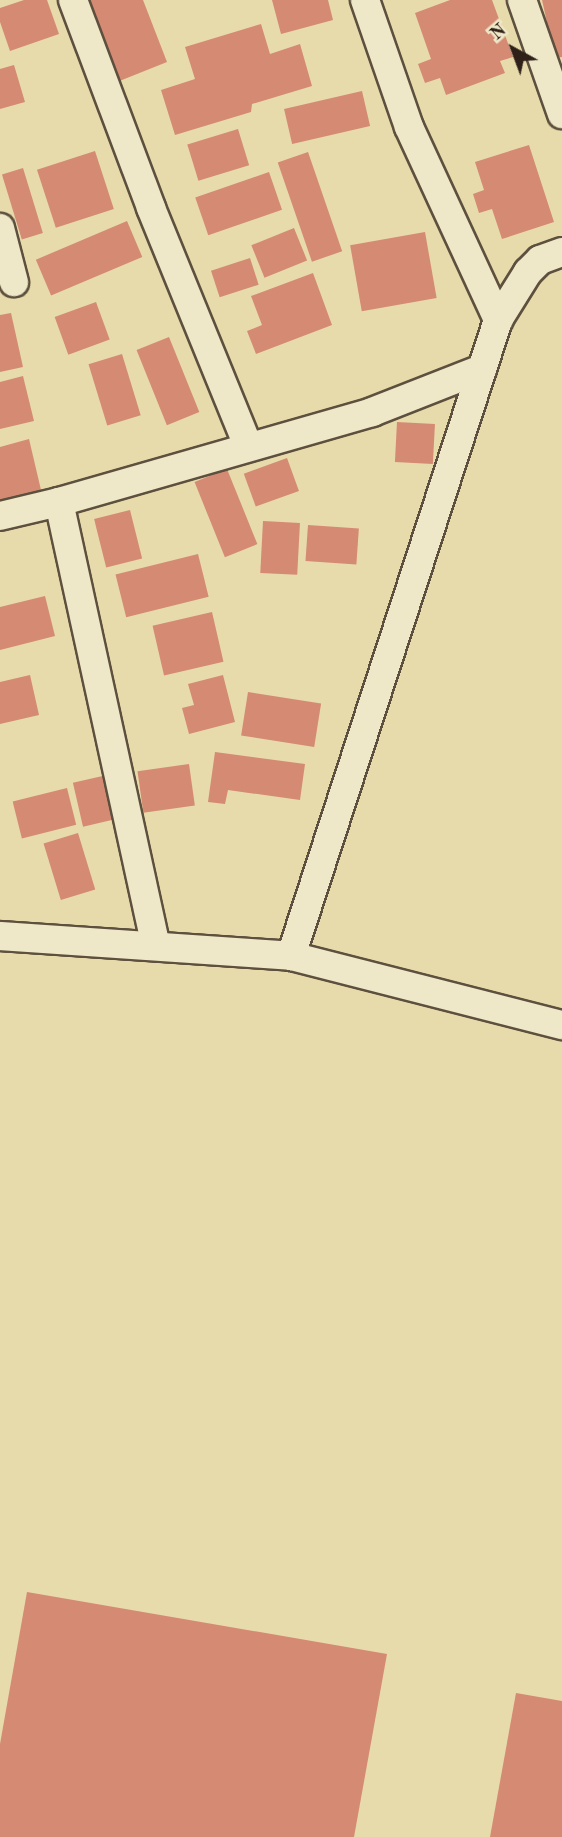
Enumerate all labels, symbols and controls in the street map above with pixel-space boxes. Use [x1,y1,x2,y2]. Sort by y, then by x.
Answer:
north arrow [478,14,548,84]
text: N [487,21,511,45]

